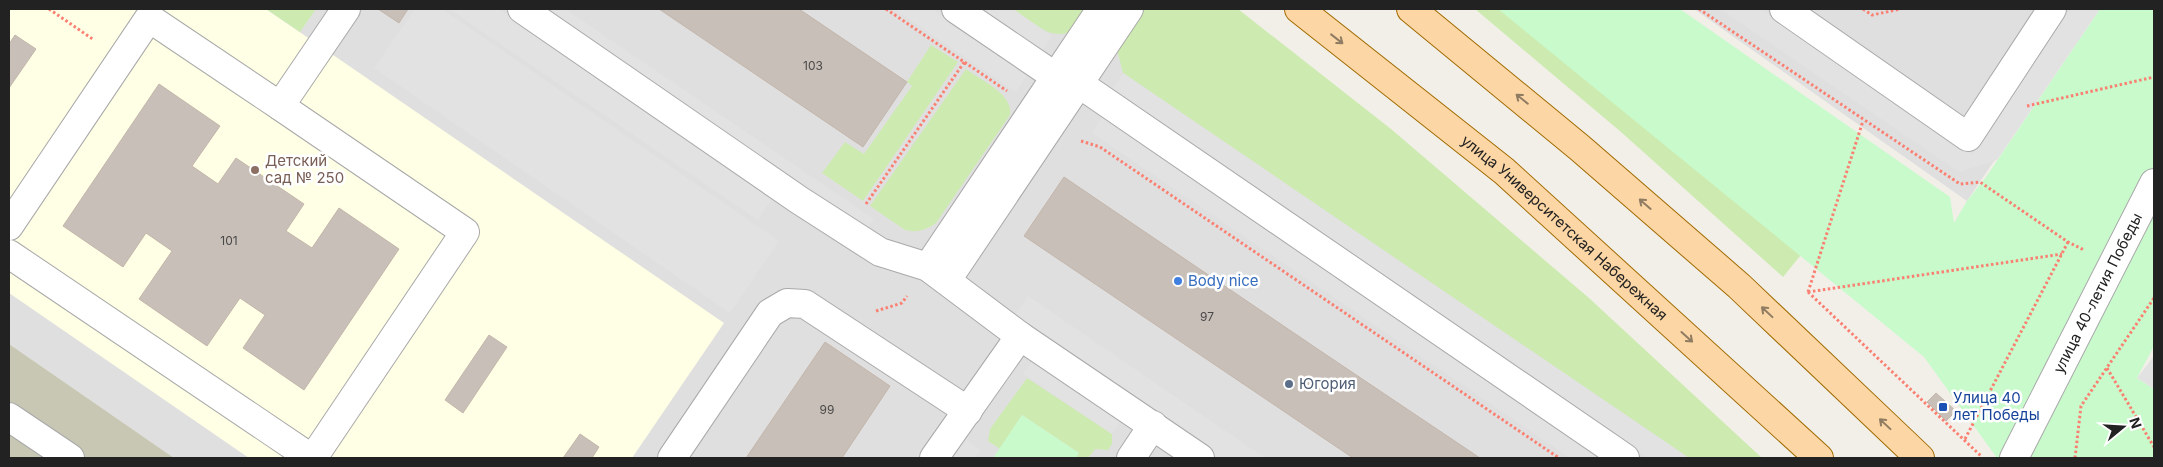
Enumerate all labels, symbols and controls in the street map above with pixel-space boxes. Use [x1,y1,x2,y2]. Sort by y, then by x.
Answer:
one-way arrow [1330,34,1344,44]
house number: 103 [803,58,823,73]
one-way arrow [1515,94,1528,105]
street label: улица Университетская Набережная [1457,131,1672,324]
place label: Детский сад № 250 [265,151,344,187]
marker: Детский сад № 250 [249,164,261,176]
one-way arrow [1639,199,1652,210]
street label: улица 40-летия Победы [2049,210,2146,376]
house number: 101 [220,233,238,248]
place label: Body nice [1188,271,1259,290]
marker: Body nice [1172,275,1184,287]
one-way arrow [1760,306,1773,318]
house number: 97 [1200,309,1214,324]
one-way arrow [1680,331,1693,343]
place label: Югория [1299,374,1356,393]
marker: Югория [1283,378,1295,390]
place label: Улица 40 лет Победы [1953,388,2040,424]
marker: Улица 40 лет Победы [1937,401,1949,413]
house number: 99 [820,402,834,417]
north arrow [2098,402,2148,452]
text: N [2126,415,2146,431]
one-way arrow [1878,418,1891,430]

